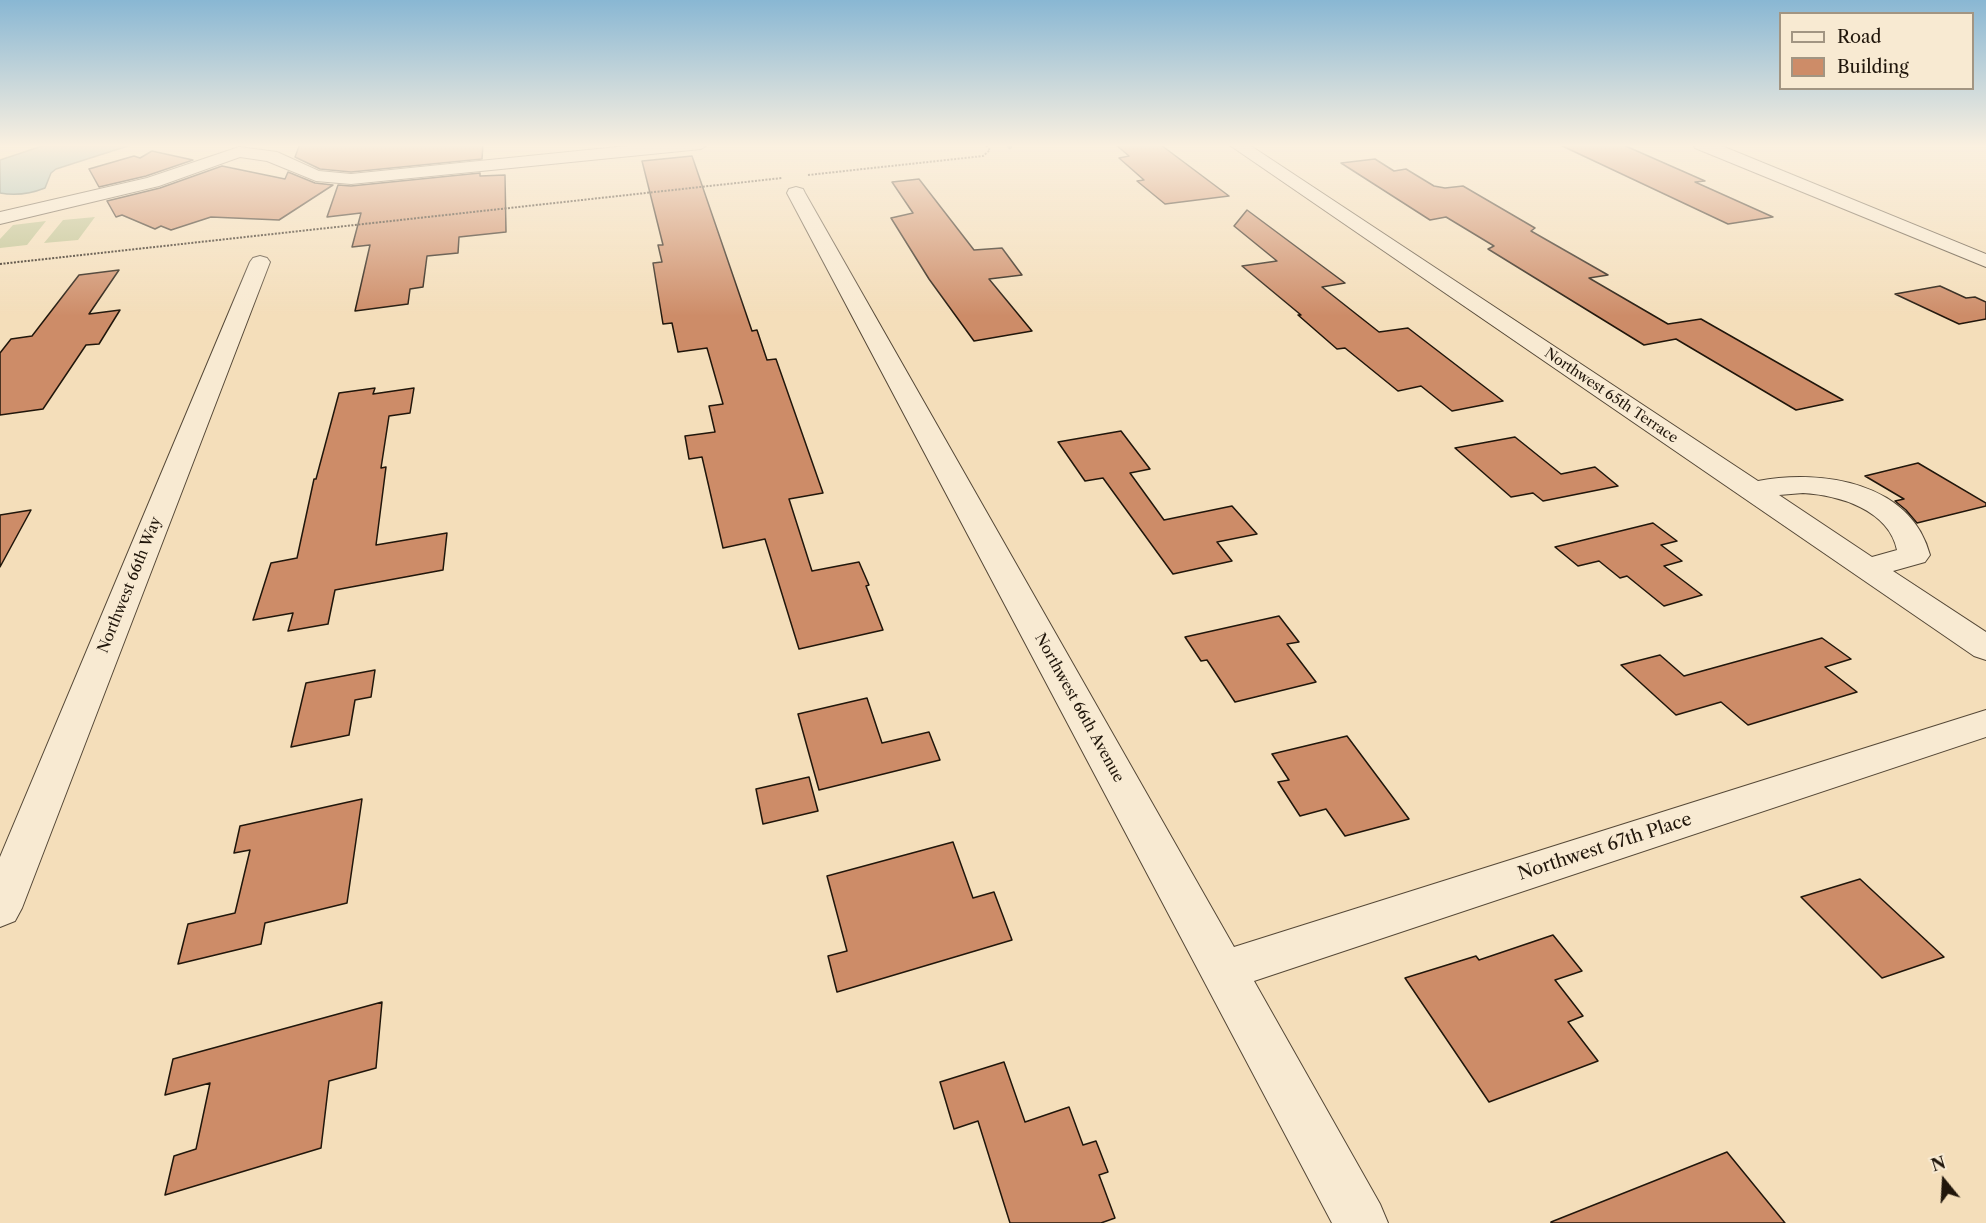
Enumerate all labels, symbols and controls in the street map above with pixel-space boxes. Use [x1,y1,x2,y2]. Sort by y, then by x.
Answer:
legend [1779,12,1974,90]
text: Road [1837,26,1882,48]
text: Building [1837,56,1909,78]
street label: Northwest 65th Terrace [1541,345,1681,447]
street label: Northwest 66th Way [94,514,166,656]
street label: Northwest 66th Avenue [1031,630,1127,786]
street label: Northwest 67th Place [1515,809,1695,885]
north arrow [1914,1151,1974,1211]
text: N [1929,1152,1948,1176]

